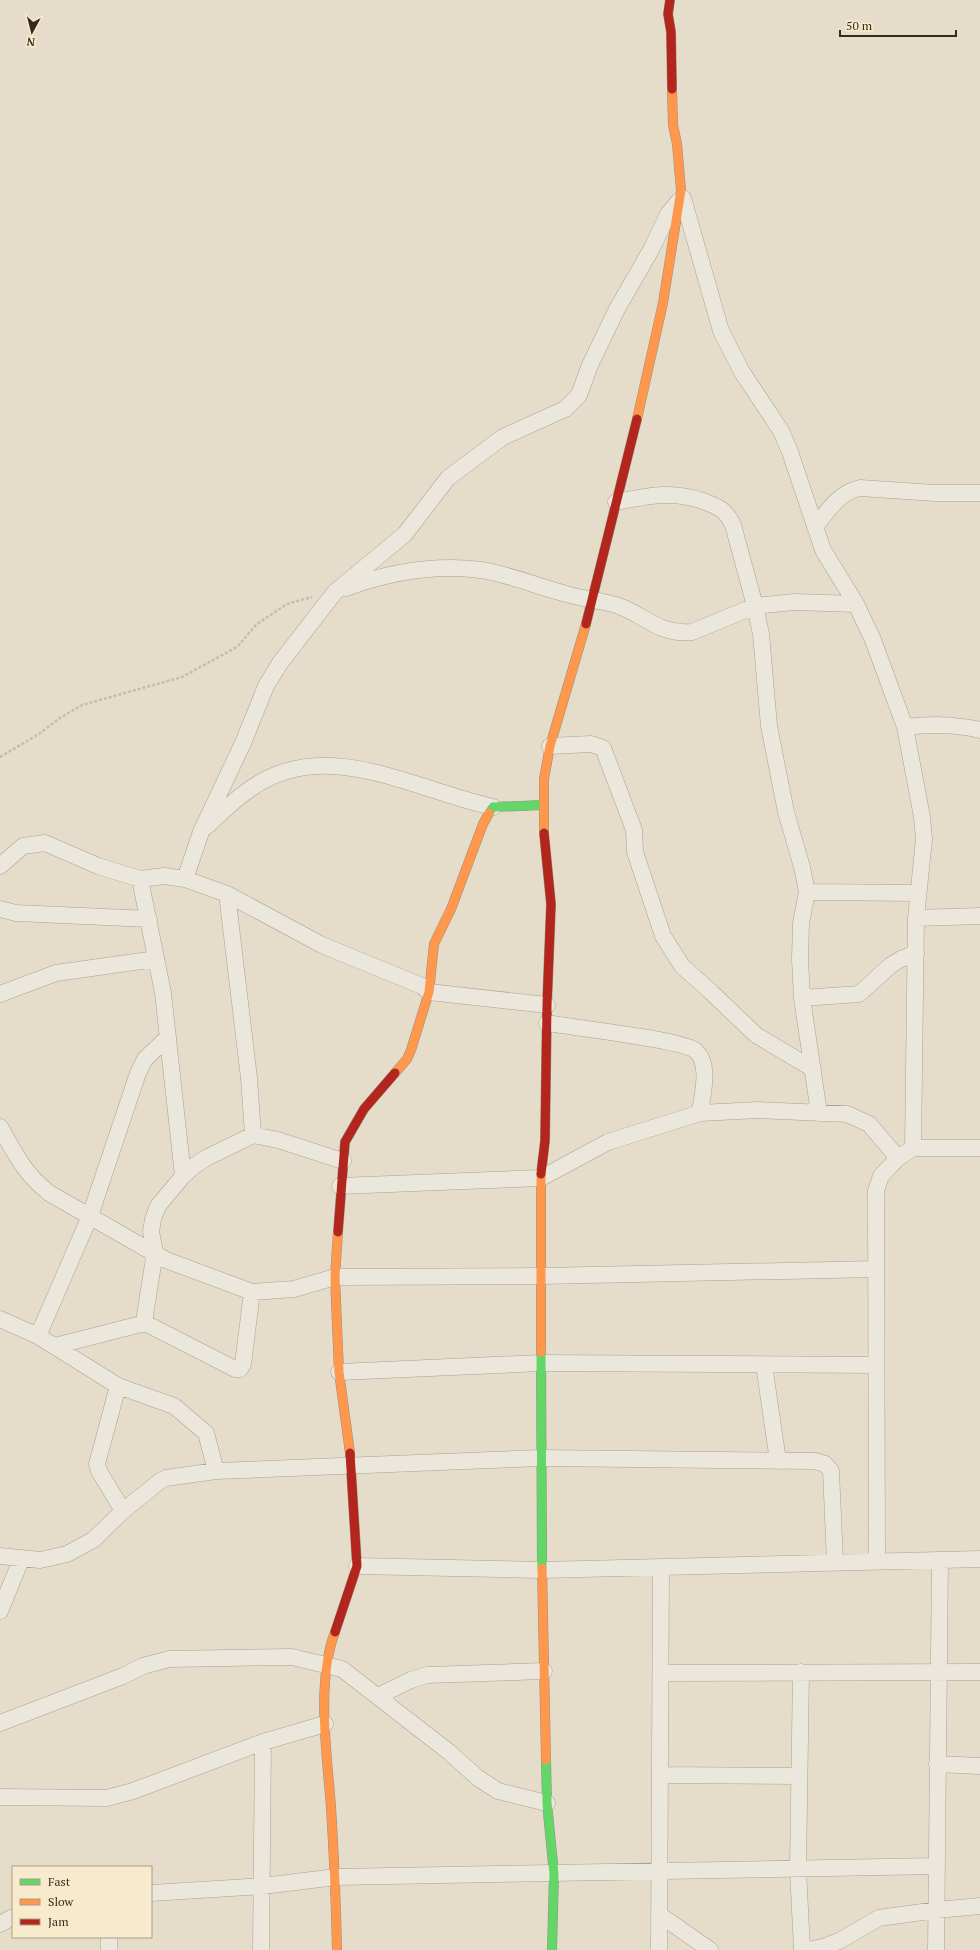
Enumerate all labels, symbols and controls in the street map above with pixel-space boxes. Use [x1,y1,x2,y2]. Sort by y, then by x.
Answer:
north arrow [12,12,52,52]
scale bar [840,12,956,38]
text: 50 m [846,18,873,33]
text: N [25,34,36,49]
legend [12,1866,152,1938]
text: Fast [48,1874,71,1889]
text: Slow [48,1894,74,1909]
text: Jam [48,1914,69,1929]

